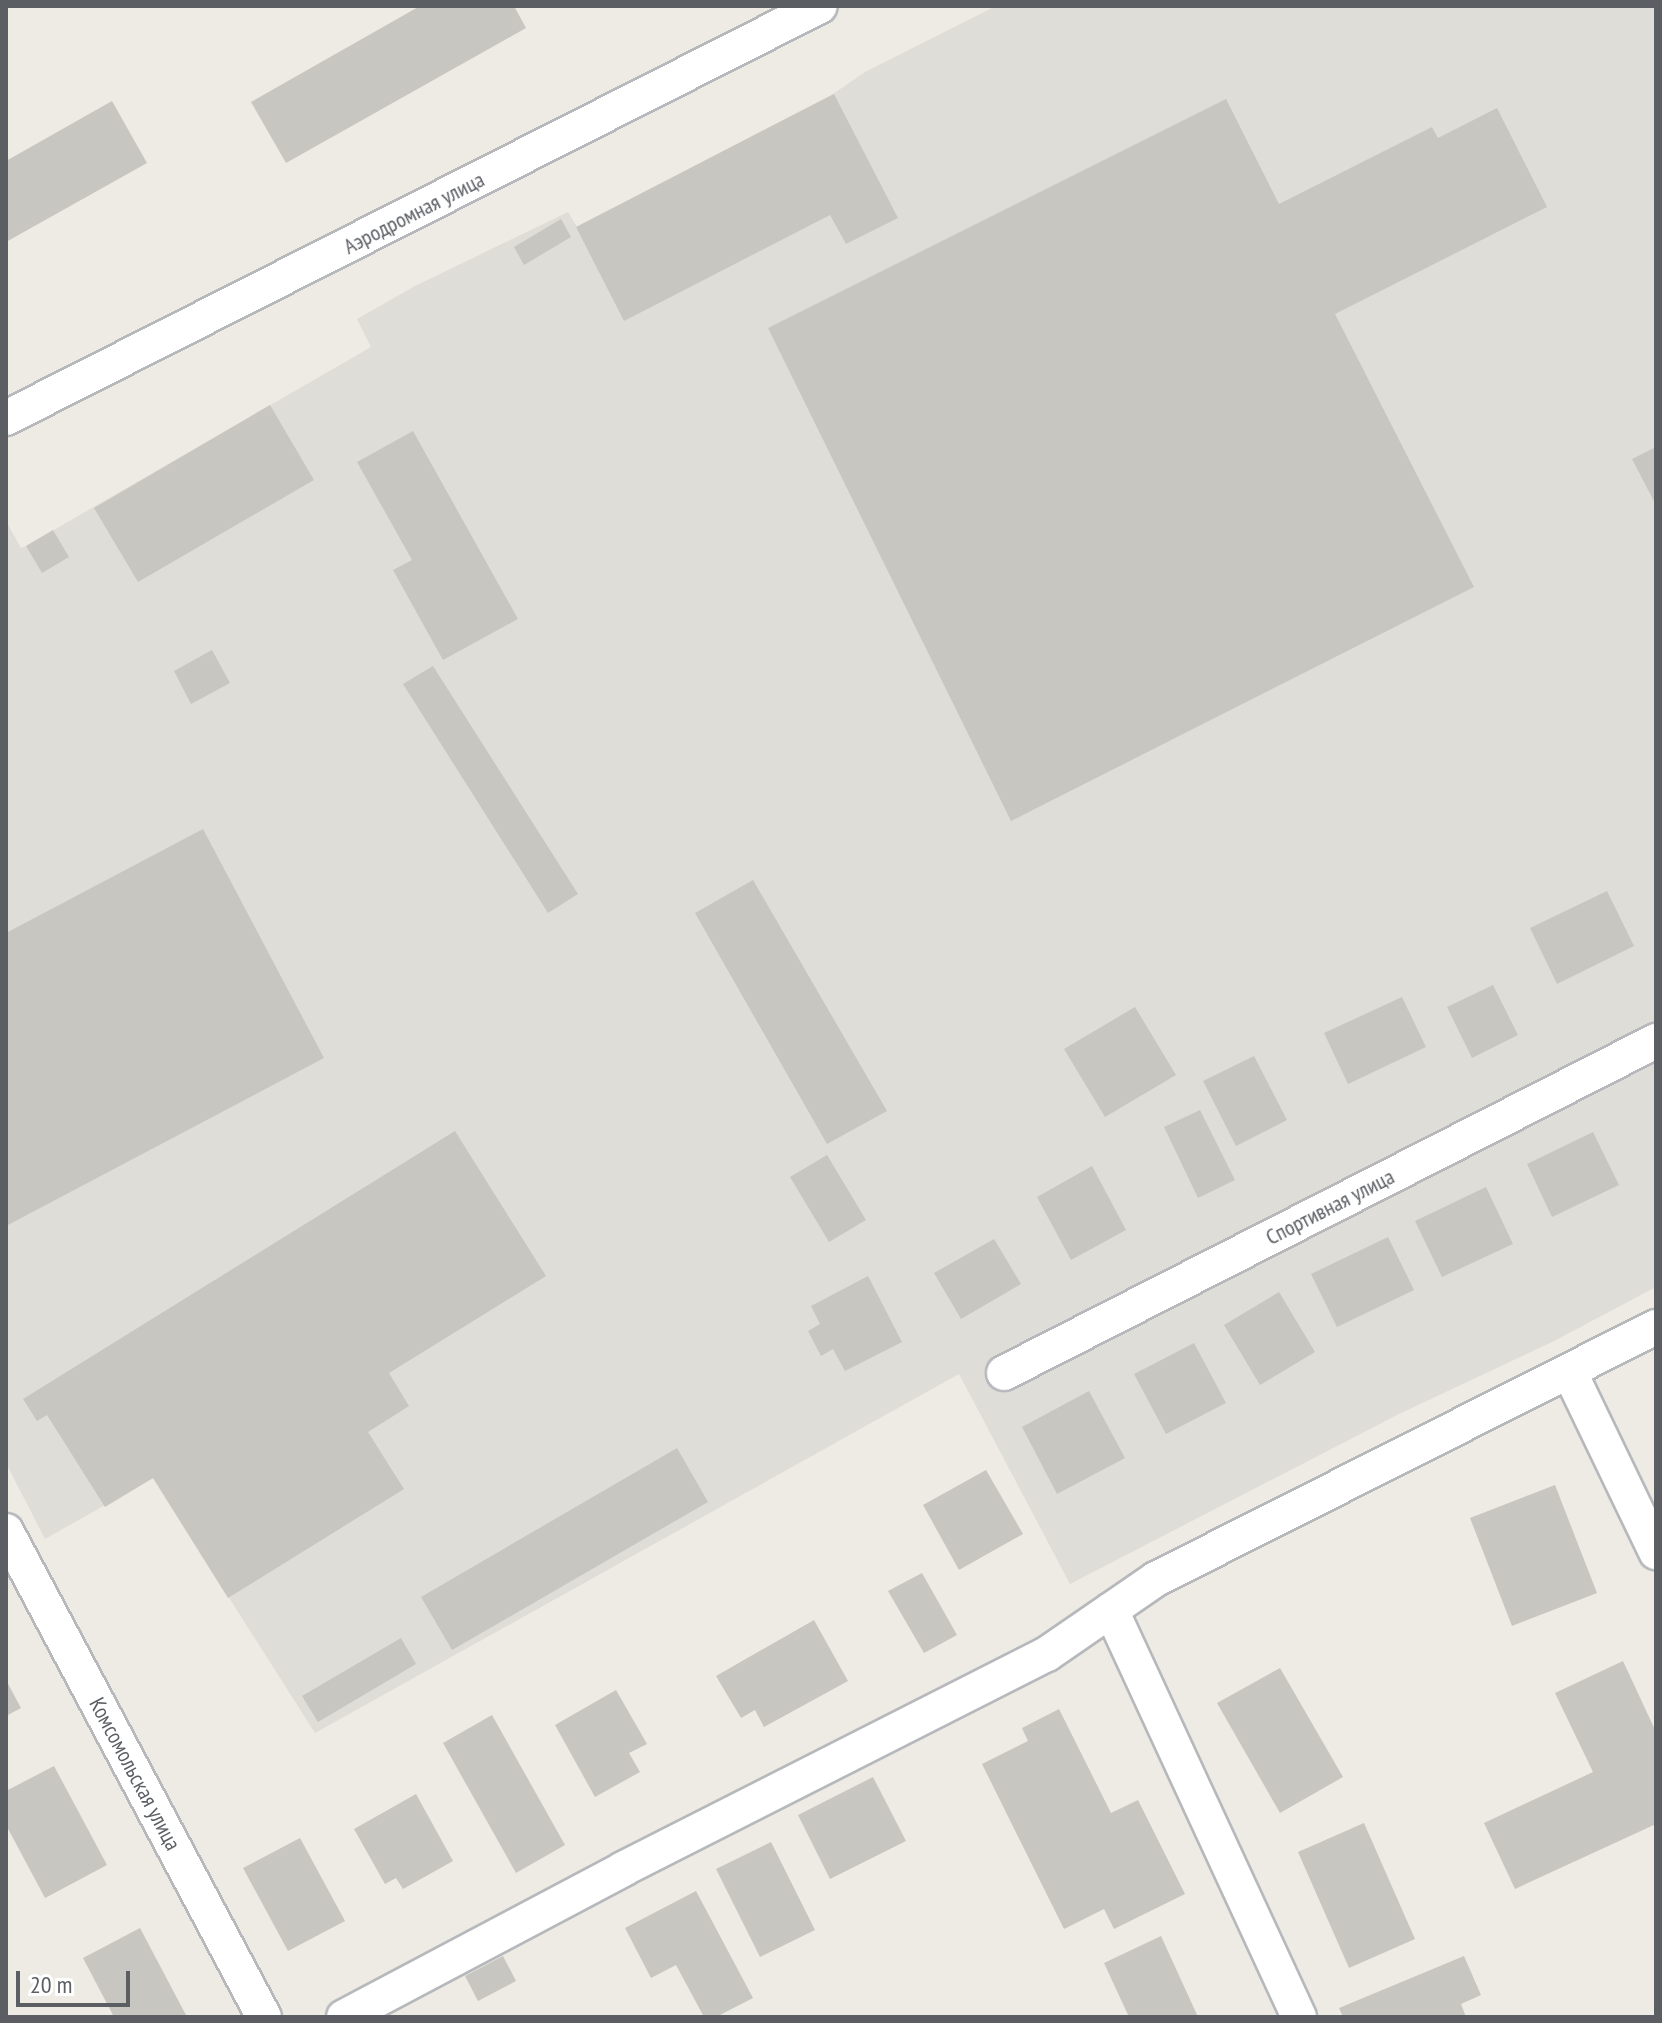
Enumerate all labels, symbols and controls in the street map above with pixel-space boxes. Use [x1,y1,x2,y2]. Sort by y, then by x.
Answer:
street label: Аэродромная улица [339,166,489,260]
street label: Спортивная улица [1261,1163,1399,1251]
street label: Комсомольская улица [84,1693,186,1855]
scale bar [20,1955,134,2005]
text: 20 m [30,1969,72,2000]

